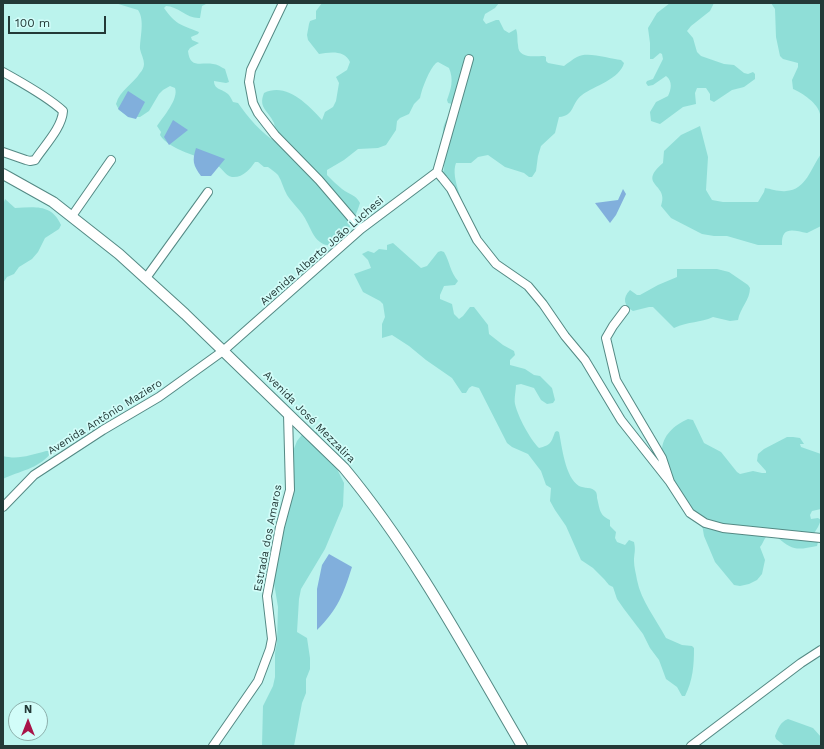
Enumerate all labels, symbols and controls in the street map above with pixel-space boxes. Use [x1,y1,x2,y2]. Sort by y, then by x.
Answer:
scale bar [10,8,108,34]
text: 100 m [15,16,50,30]
street label: Avenida Alberto João Luchesi [258,194,386,308]
street label: Avenida José Mezzalira [260,368,358,466]
street label: Avenida Antônio Maziero [45,376,165,458]
street label: Estrada dos Amaros [251,483,285,593]
north arrow [8,701,48,741]
text: N [24,703,32,716]

